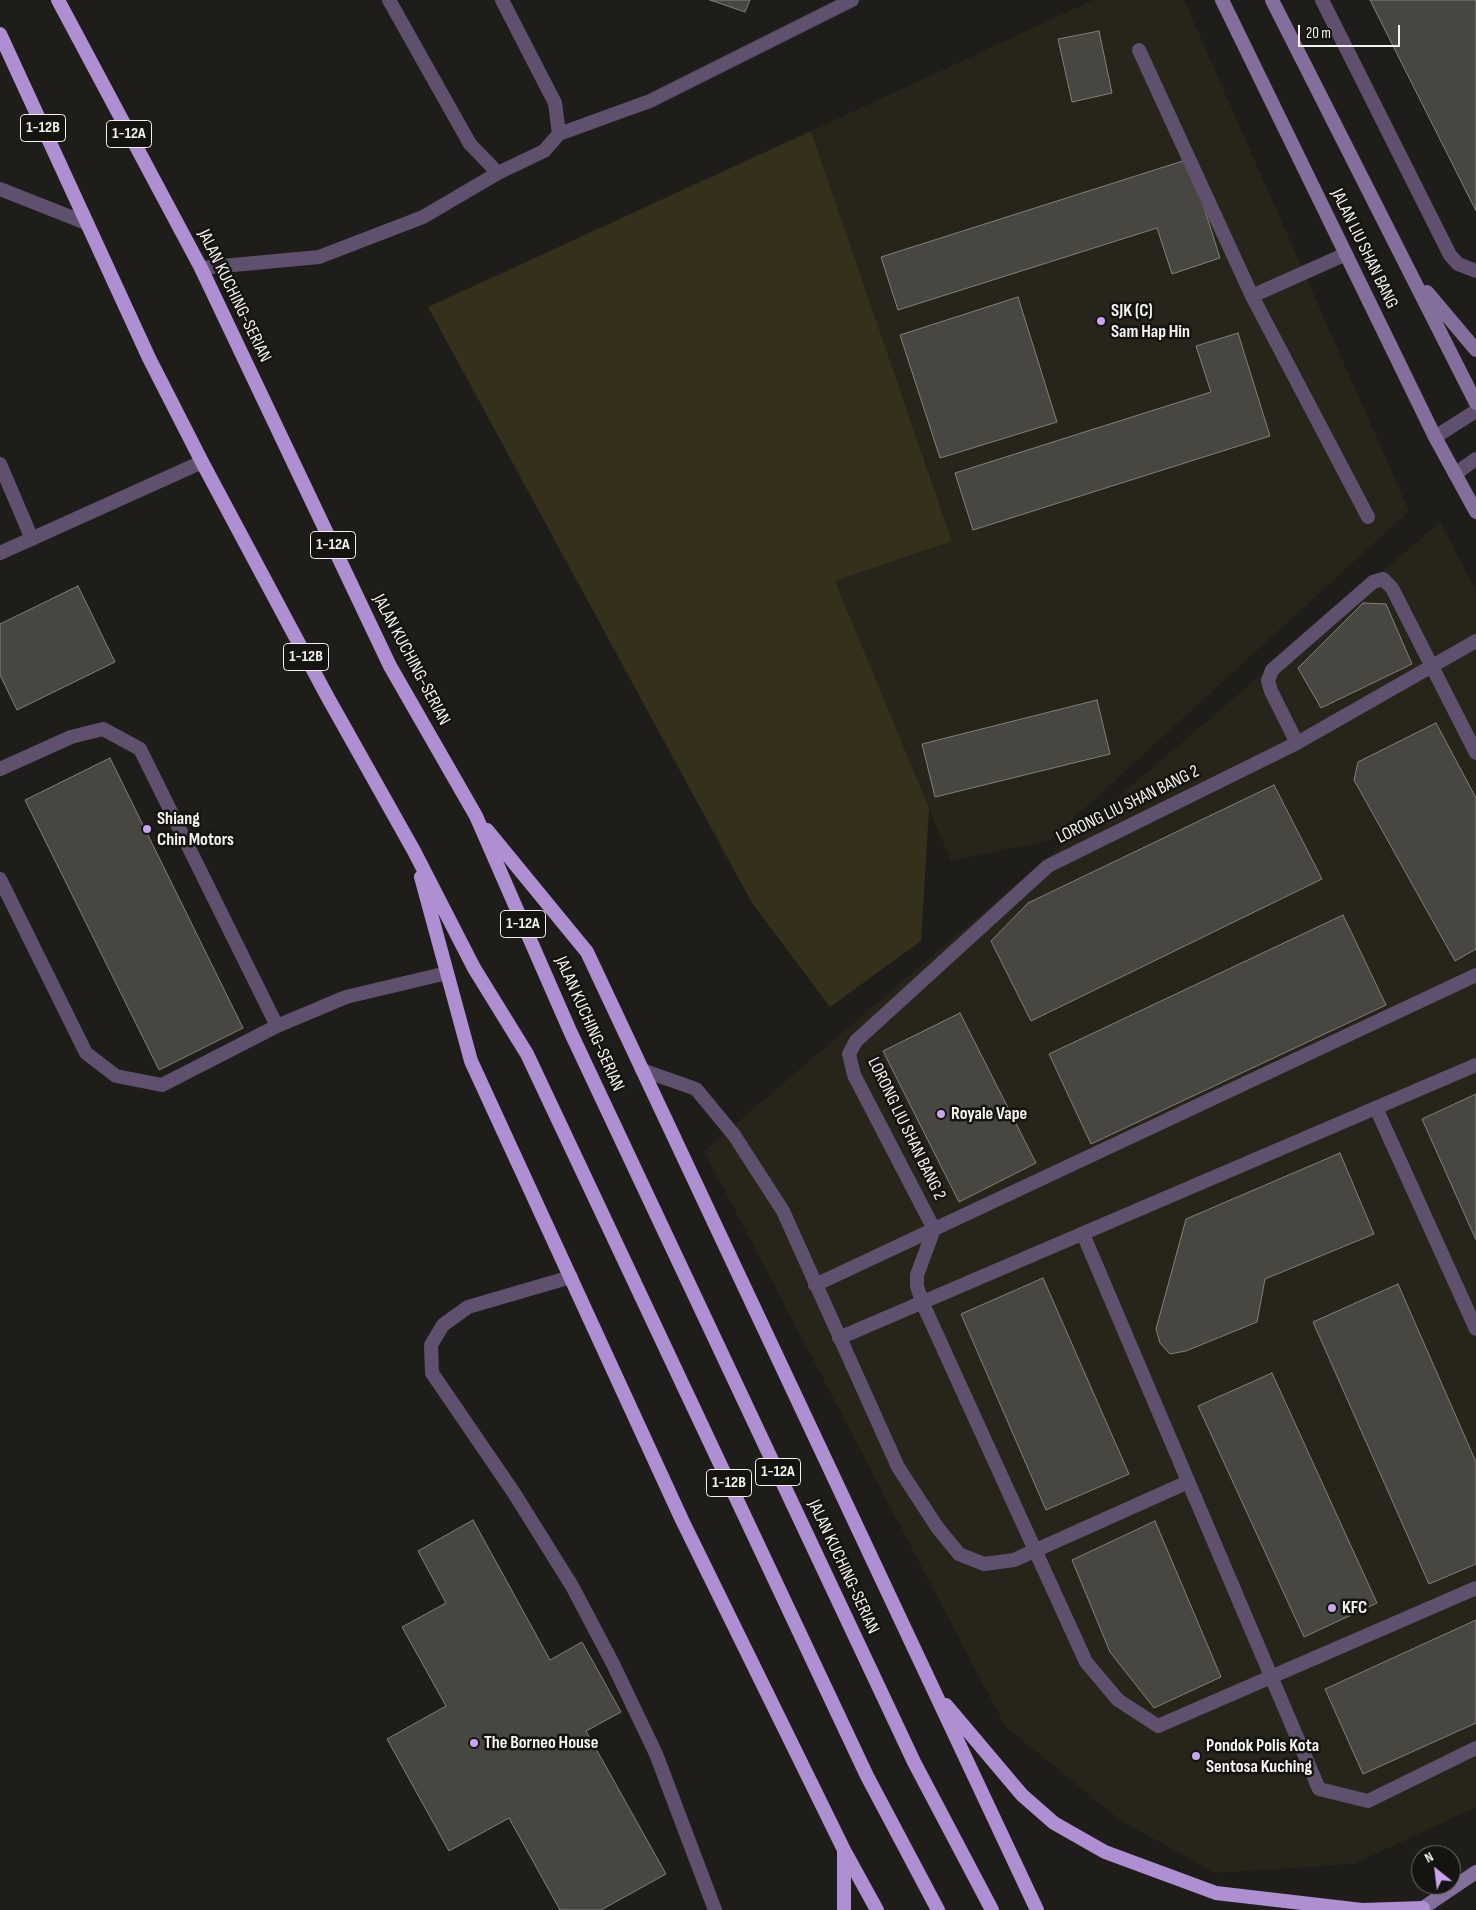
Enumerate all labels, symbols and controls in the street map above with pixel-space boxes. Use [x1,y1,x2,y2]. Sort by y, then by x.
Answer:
scale bar [1301,15,1404,47]
text: 20 m [1306,24,1331,43]
road number: 1-12B [20,115,66,142]
road number: 1-12A [106,120,152,148]
street label: JALAN LIU SHAN BANG [1326,186,1402,312]
street label: JALAN KUCHING-SERIAN [192,226,276,366]
place label: SJK (C) Sam Hap Hin [1111,300,1190,342]
marker: SJK (C) Sam Hap Hin [1095,315,1107,327]
road number: 1-12A [310,532,356,558]
street label: JALAN KUCHING-SERIAN [367,591,455,729]
road number: 1-12B [284,644,328,670]
street label: LORONG LIU SHAN BANG 2 [1053,761,1203,849]
place label: Shiang Chin Motors [157,808,234,851]
marker: Shiang Chin Motors [141,823,153,835]
road number: 1-12A [500,911,546,938]
street label: JALAN KUCHING-SERIAN [550,953,628,1095]
street label: LORONG LIU SHAN BANG 2 [862,1054,950,1204]
place label: Royale Vape [951,1103,1027,1125]
marker: Royale Vape [935,1108,947,1120]
road number: 1-12A [756,1458,800,1485]
road number: 1-12B [706,1470,752,1496]
street label: JALAN KUCHING-SERIAN [803,1497,883,1637]
place label: KFC [1342,1597,1367,1619]
marker: KFC [1326,1602,1338,1614]
place label: The Borneo House [484,1732,598,1754]
place label: Pondok Polis Kota Sentosa Kuching [1206,1735,1319,1778]
marker: The Borneo House [468,1737,480,1749]
marker: Pondok Polis Kota Sentosa Kuching [1190,1750,1202,1762]
north arrow [1411,1845,1461,1895]
text: N [1422,1848,1436,1867]

